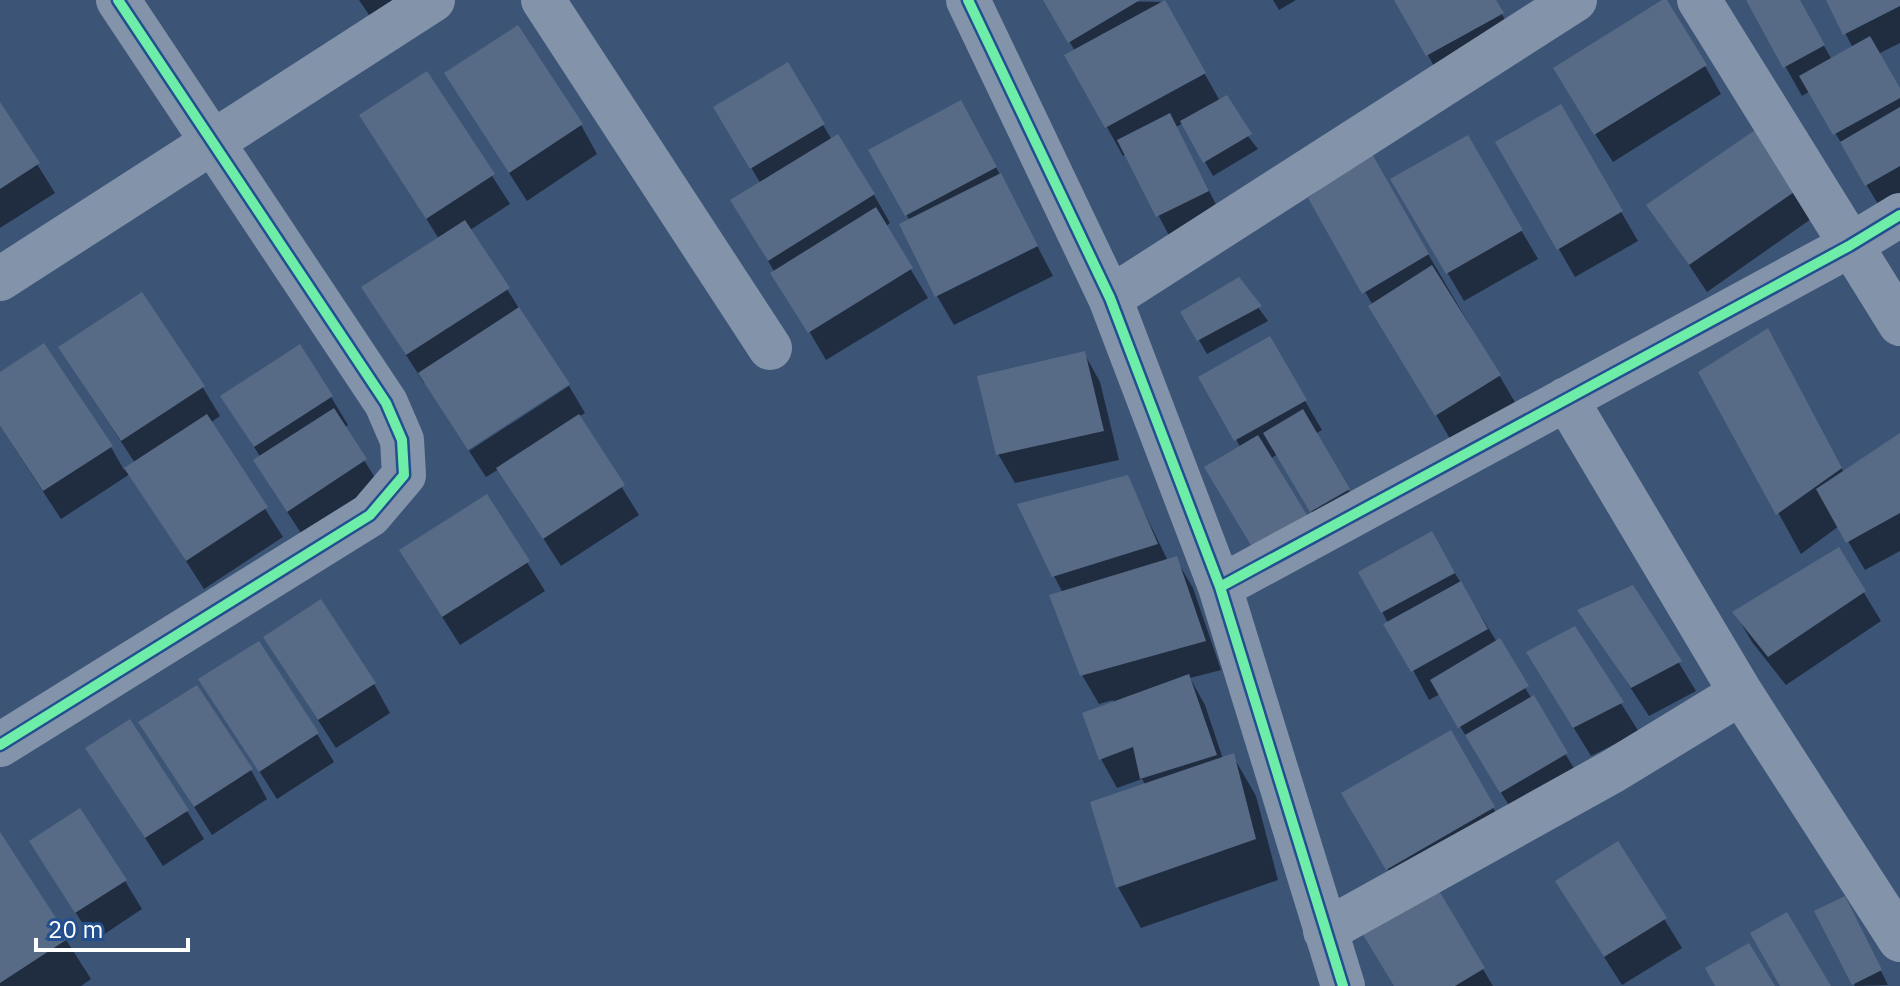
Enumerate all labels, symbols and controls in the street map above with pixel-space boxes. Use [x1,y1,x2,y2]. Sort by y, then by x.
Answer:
scale bar [36,902,188,952]
text: 20 m [48,913,103,945]

